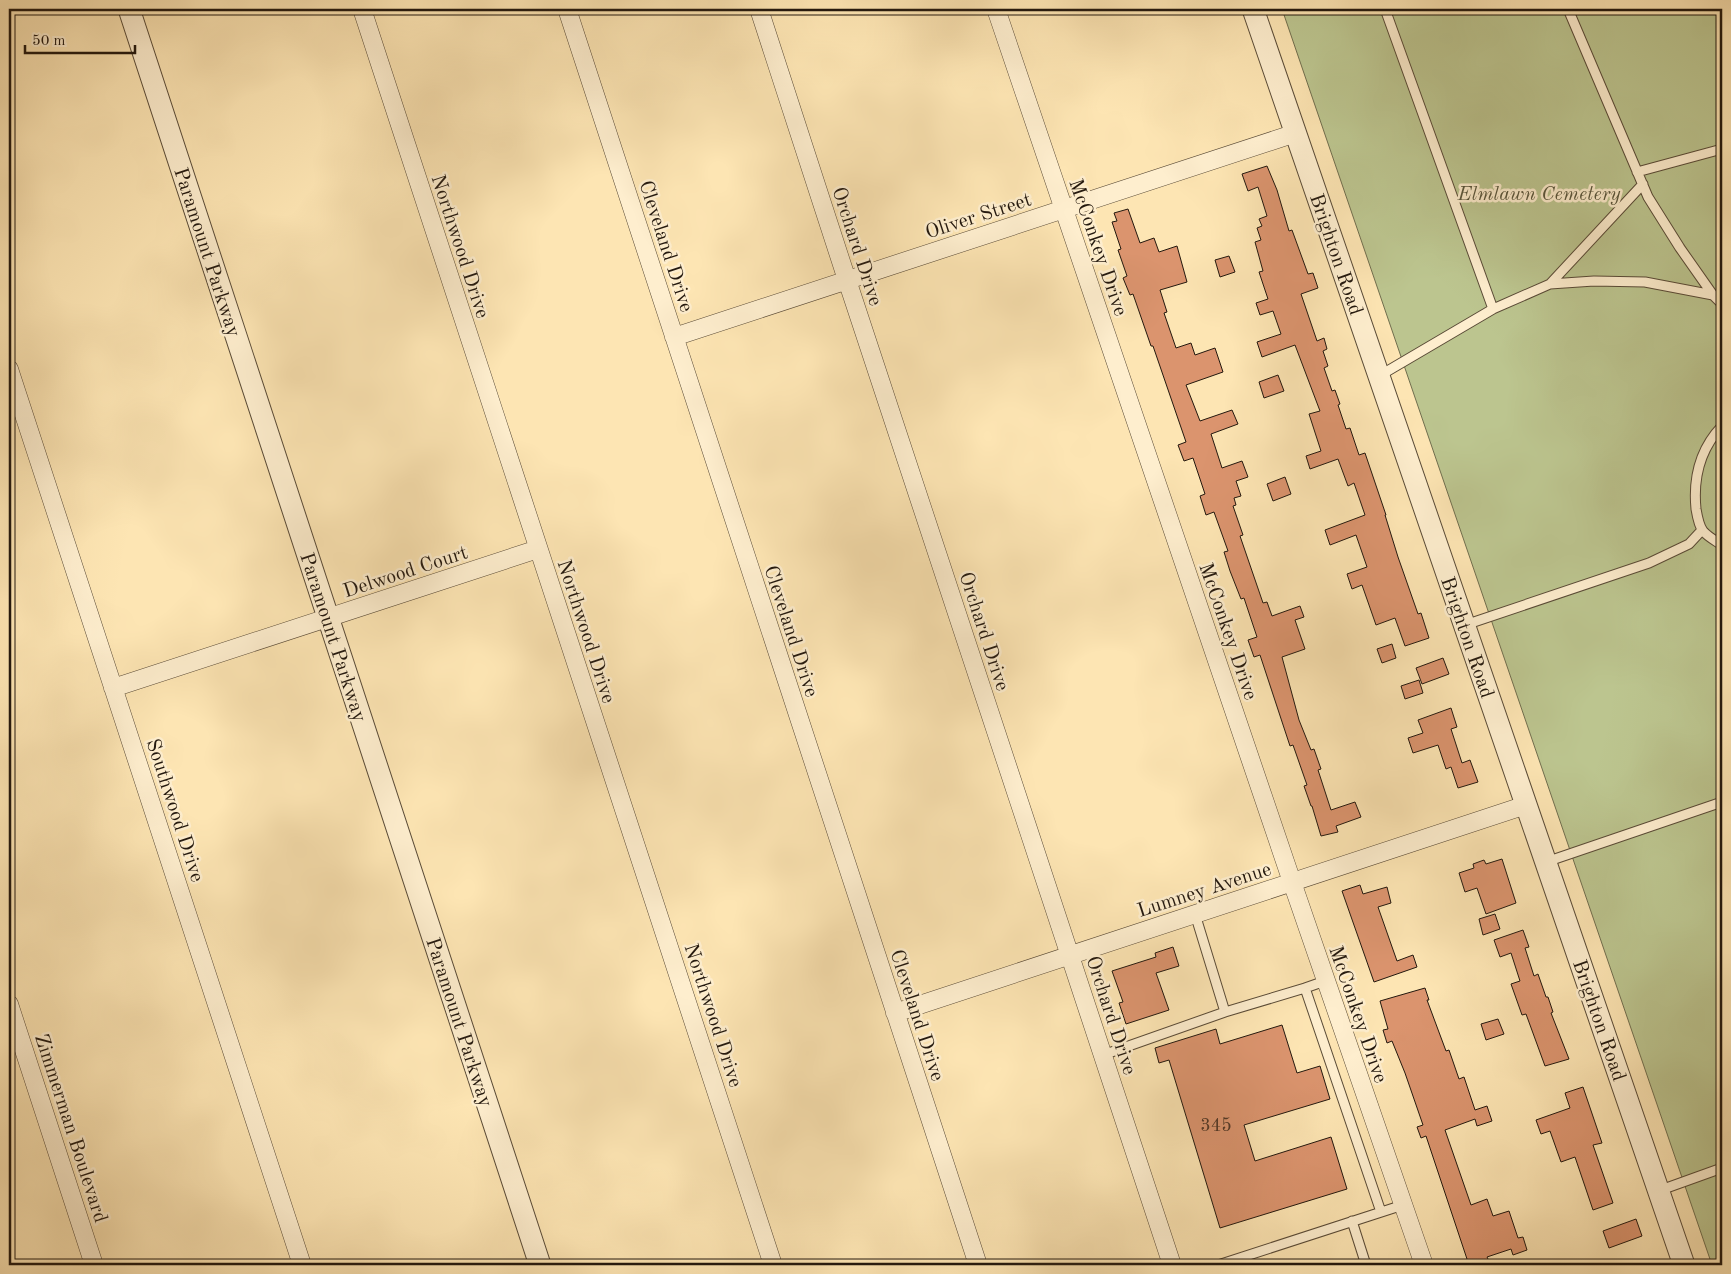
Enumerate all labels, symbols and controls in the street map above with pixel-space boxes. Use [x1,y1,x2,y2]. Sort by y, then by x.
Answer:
scale bar [25,22,135,54]
text: 50 m [32,34,66,49]
street label: Paramount Parkway [169,165,243,340]
street label: Northwood Drive [426,172,492,321]
street label: McConkey Drive [1064,177,1130,319]
street label: Cleveland Drive [634,178,696,315]
street label: Orchard Drive [827,185,885,309]
park label: Elmlawn Cemetery [1456,185,1621,205]
street label: Oliver Street [923,190,1034,243]
street label: Brighton Road [1305,191,1365,318]
street label: Delwood Court [341,543,470,602]
street label: Paramount Parkway [295,550,369,725]
street label: Northwood Drive [552,557,618,706]
street label: McConkey Drive [1194,561,1260,703]
street label: Cleveland Drive [759,563,821,700]
street label: Orchard Drive [954,570,1012,694]
street label: Brighton Road [1436,574,1496,701]
street label: Southwood Drive [142,736,207,885]
street label: Lumney Avenue [1135,860,1274,922]
street label: Paramount Parkway [421,935,495,1110]
street label: Northwood Drive [679,941,745,1090]
street label: McConkey Drive [1324,944,1390,1086]
street label: Cleveland Drive [885,947,947,1084]
street label: Orchard Drive [1081,954,1139,1078]
street label: Brighton Road [1568,957,1628,1084]
street label: Zimmerman Boulevard [30,1032,110,1226]
house number: 345 [1200,1117,1232,1135]

